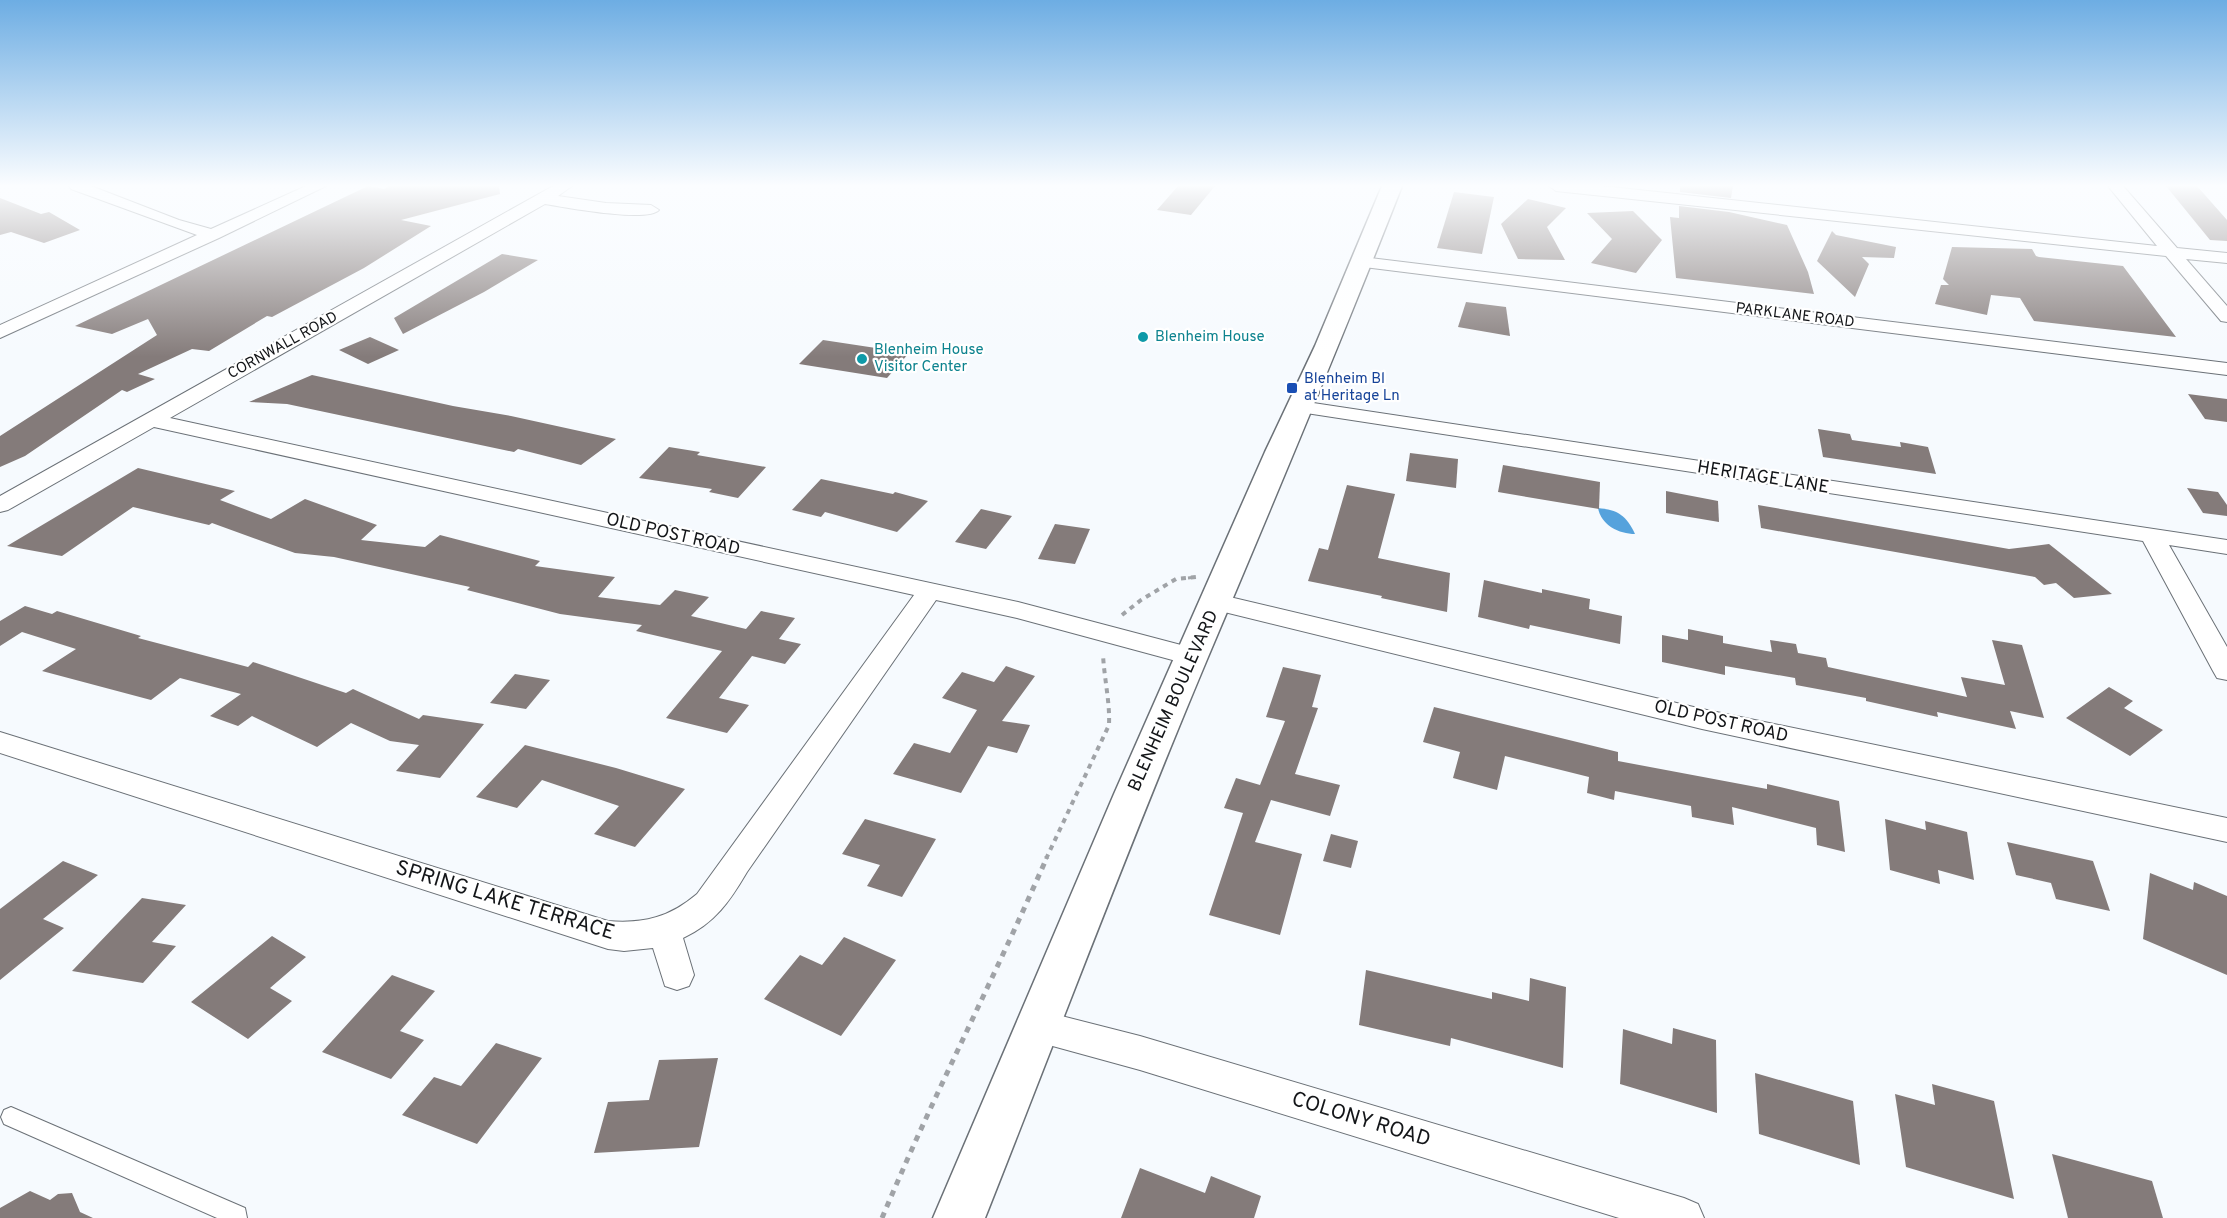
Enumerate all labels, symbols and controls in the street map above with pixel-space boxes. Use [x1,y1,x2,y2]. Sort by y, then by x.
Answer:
street label: PARKLANE ROAD [1734,299,1856,333]
street label: CORNWALL ROAD [225,308,341,384]
place label: Blenheim House [1155,328,1265,347]
marker: Blenheim House [1136,330,1150,344]
place label: Blenheim House Visitor Center [874,341,984,377]
marker: Blenheim House Visitor Center [855,352,869,366]
place label: Blenheim Bl at Heritage Ln [1304,370,1400,406]
marker: Blenheim Bl at Heritage Ln [1285,381,1299,395]
street label: HERITAGE LANE [1695,456,1831,500]
street label: OLD POST ROAD [604,508,742,562]
street label: BLENHEIM BOULEVARD [1124,607,1224,795]
street label: OLD POST ROAD [1652,695,1790,749]
street label: SPRING LAKE TERRACE [392,855,618,947]
street label: COLONY ROAD [1288,1086,1434,1154]

